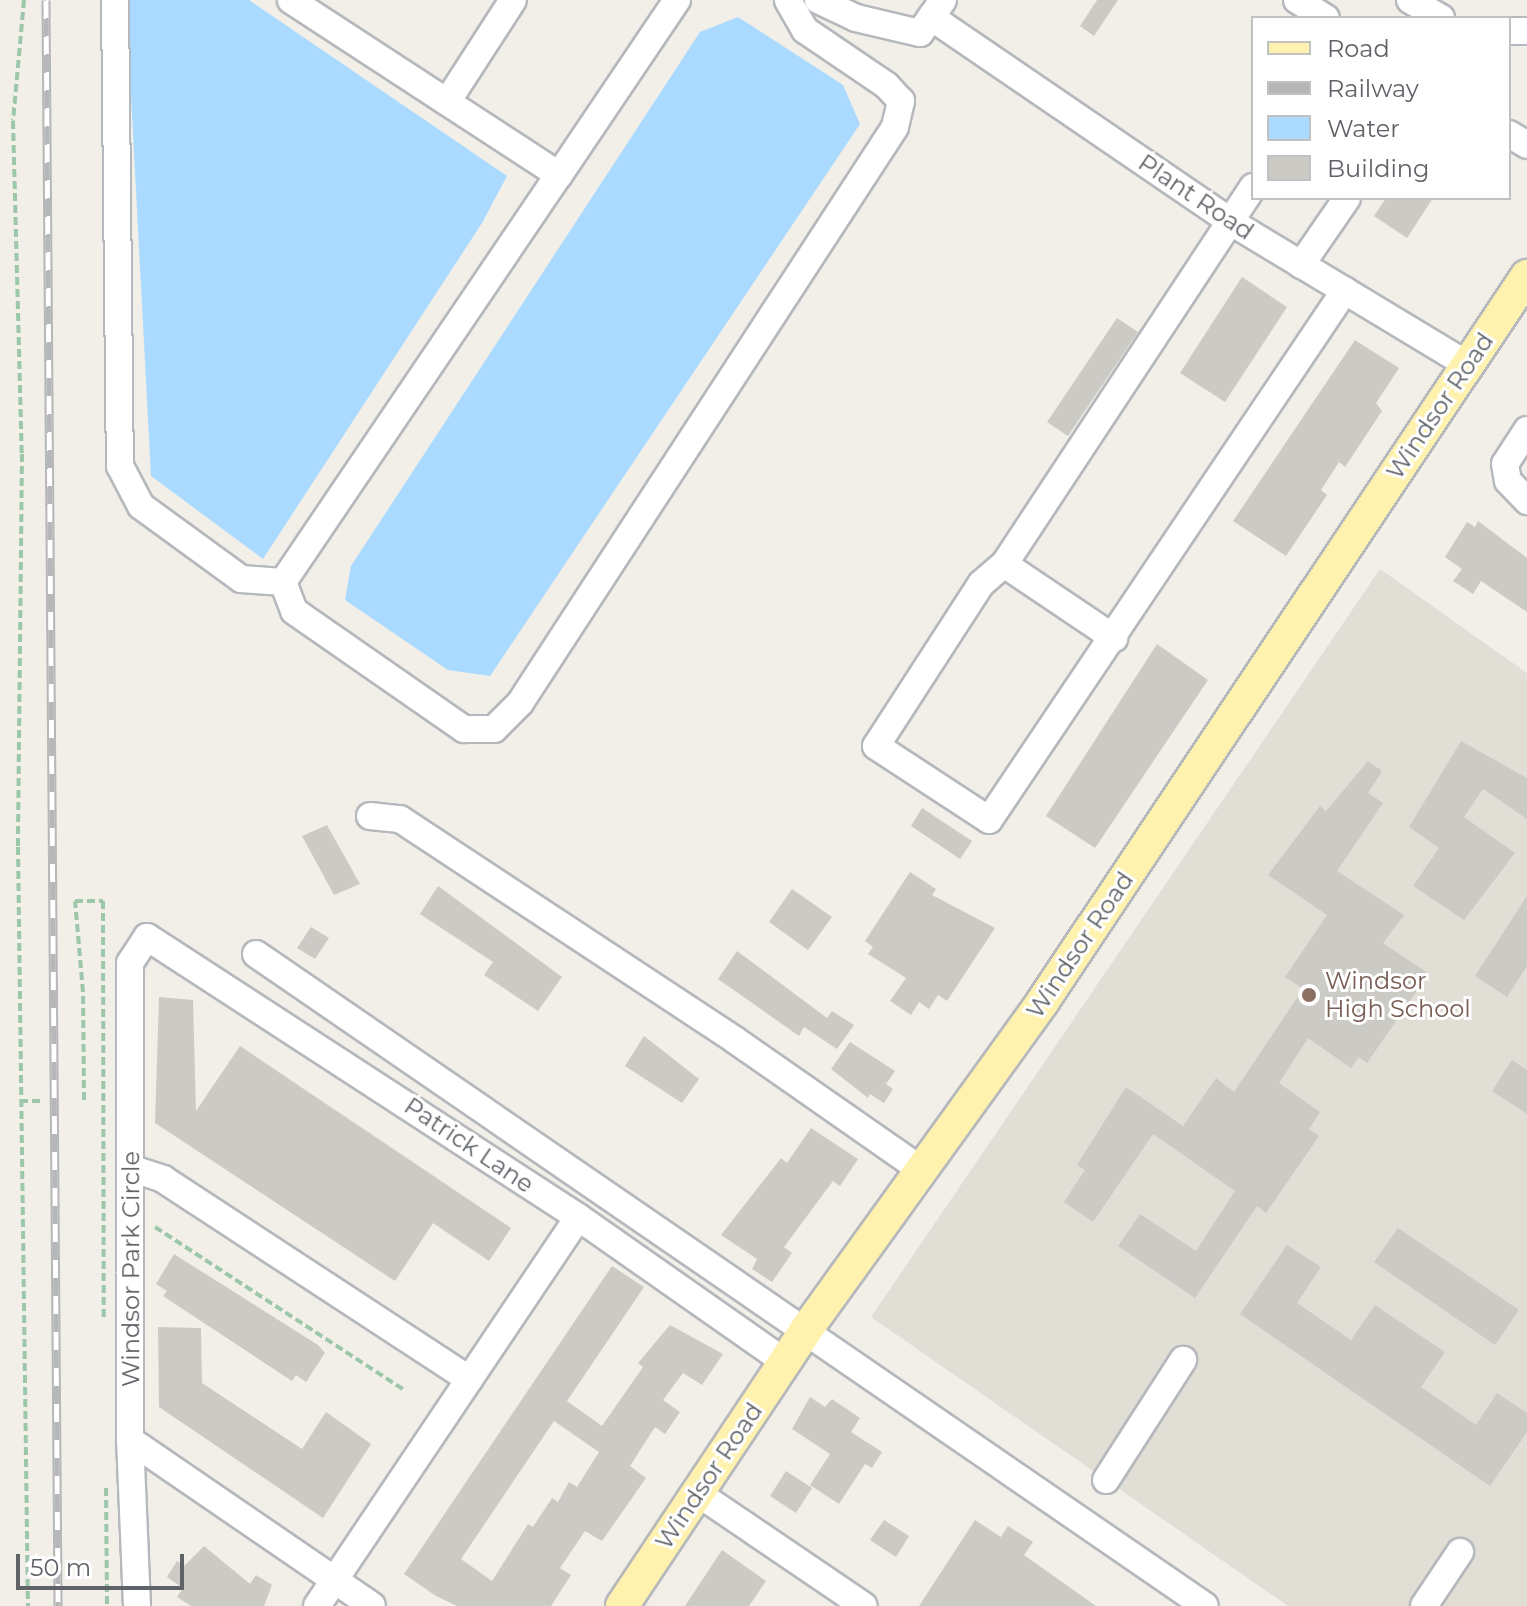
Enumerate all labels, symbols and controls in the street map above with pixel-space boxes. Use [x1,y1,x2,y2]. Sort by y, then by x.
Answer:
legend [1251,16,1511,200]
text: Road [1327,34,1390,63]
text: Railway [1327,74,1419,103]
text: Water [1327,114,1400,143]
street label: Plant Road [1133,148,1259,246]
text: Building [1327,154,1430,183]
street label: Windsor Road [1380,327,1500,485]
street label: Windsor Road [1020,866,1140,1024]
place label: Windsor High School [1325,967,1471,1023]
marker: Windsor High School [1300,986,1318,1004]
street label: Patrick Lane [399,1091,539,1199]
street label: Windsor Park Circle [117,1151,145,1387]
street label: Windsor Road [649,1397,769,1555]
scale bar [20,1538,188,1588]
text: 50 m [30,1553,91,1582]

